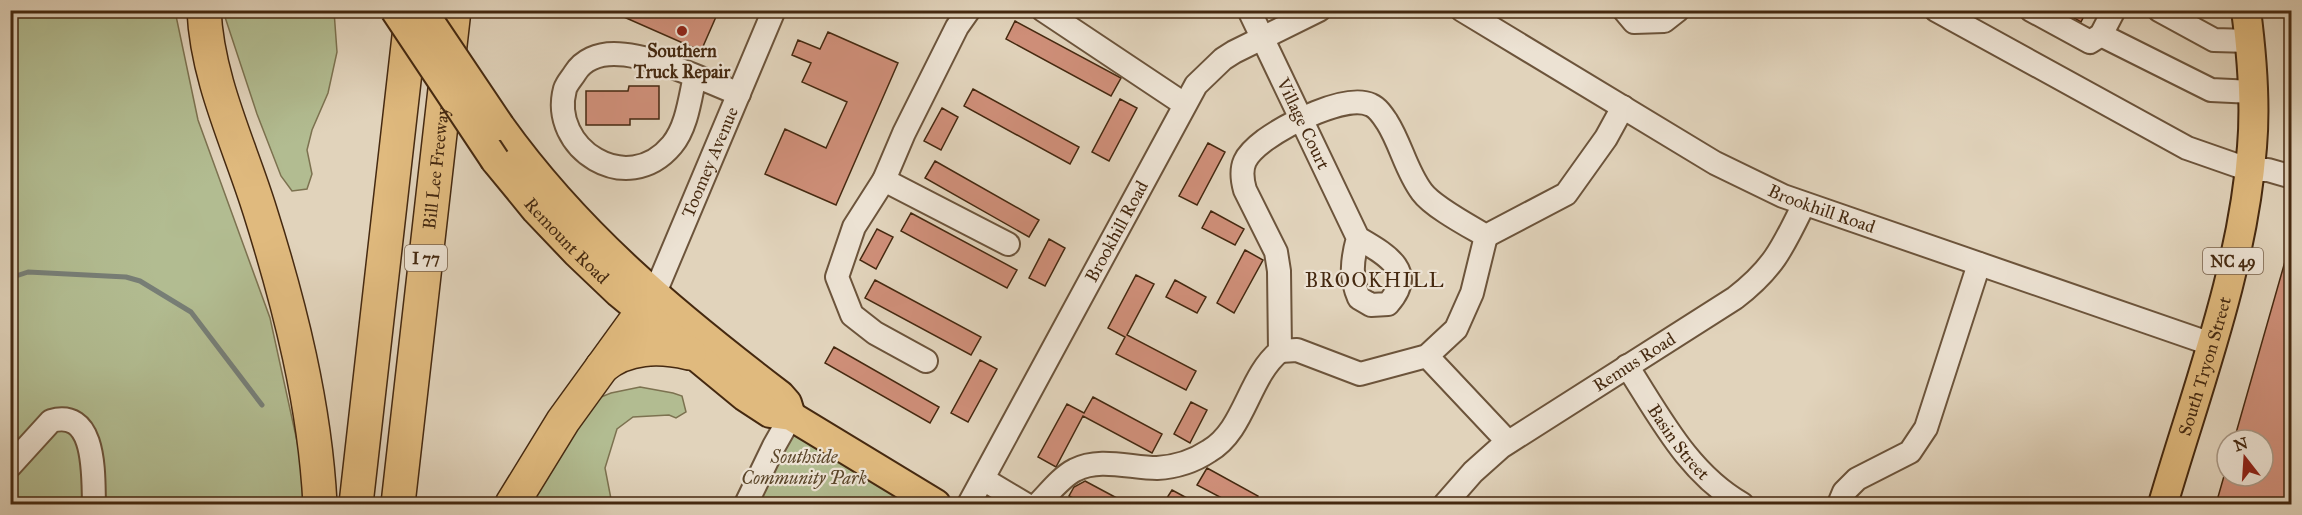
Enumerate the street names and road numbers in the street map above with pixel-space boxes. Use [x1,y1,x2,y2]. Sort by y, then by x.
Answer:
street label: Village Court [1272,73,1335,174]
street label: Toomey Avenue [677,104,743,221]
street label: Bill Lee Freeway [418,105,454,231]
street label: Brookhill Road [1080,177,1153,286]
street label: Brookhill Road [1764,179,1878,238]
street label: Remount Road [519,193,614,289]
road number: I 77 [405,245,447,271]
road number: NC 49 [2203,248,2263,274]
street label: South Tryon Street [2174,294,2236,439]
street label: Remus Road [1589,328,1680,397]
street label: Basin Street [1643,400,1714,485]

